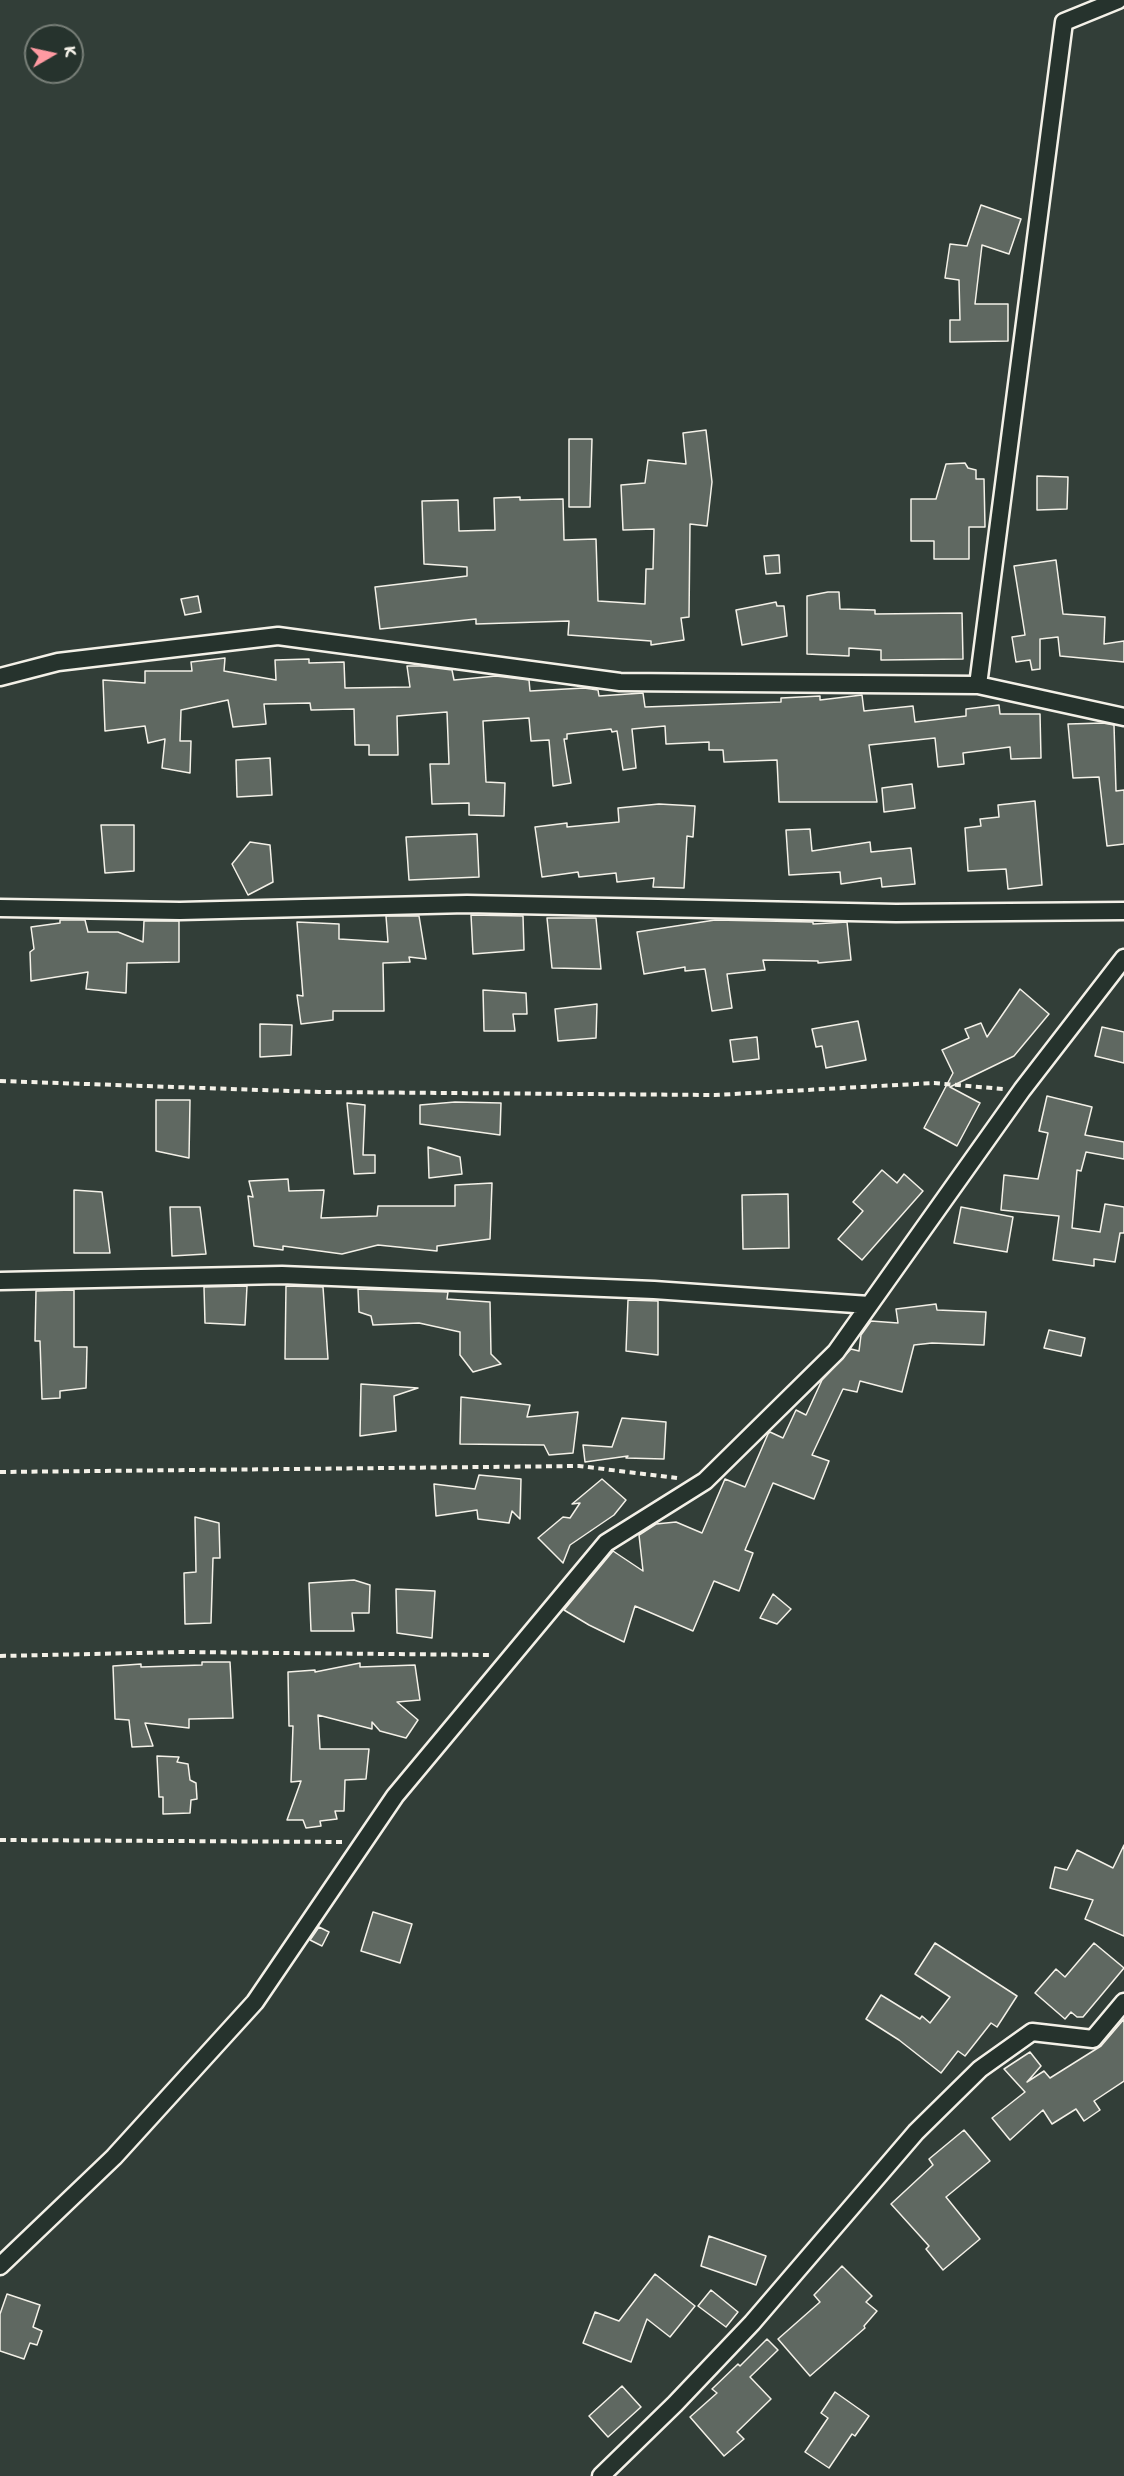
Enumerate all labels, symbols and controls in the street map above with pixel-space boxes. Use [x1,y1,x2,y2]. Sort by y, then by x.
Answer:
north arrow [24,24,84,84]
text: K [59,44,82,58]

